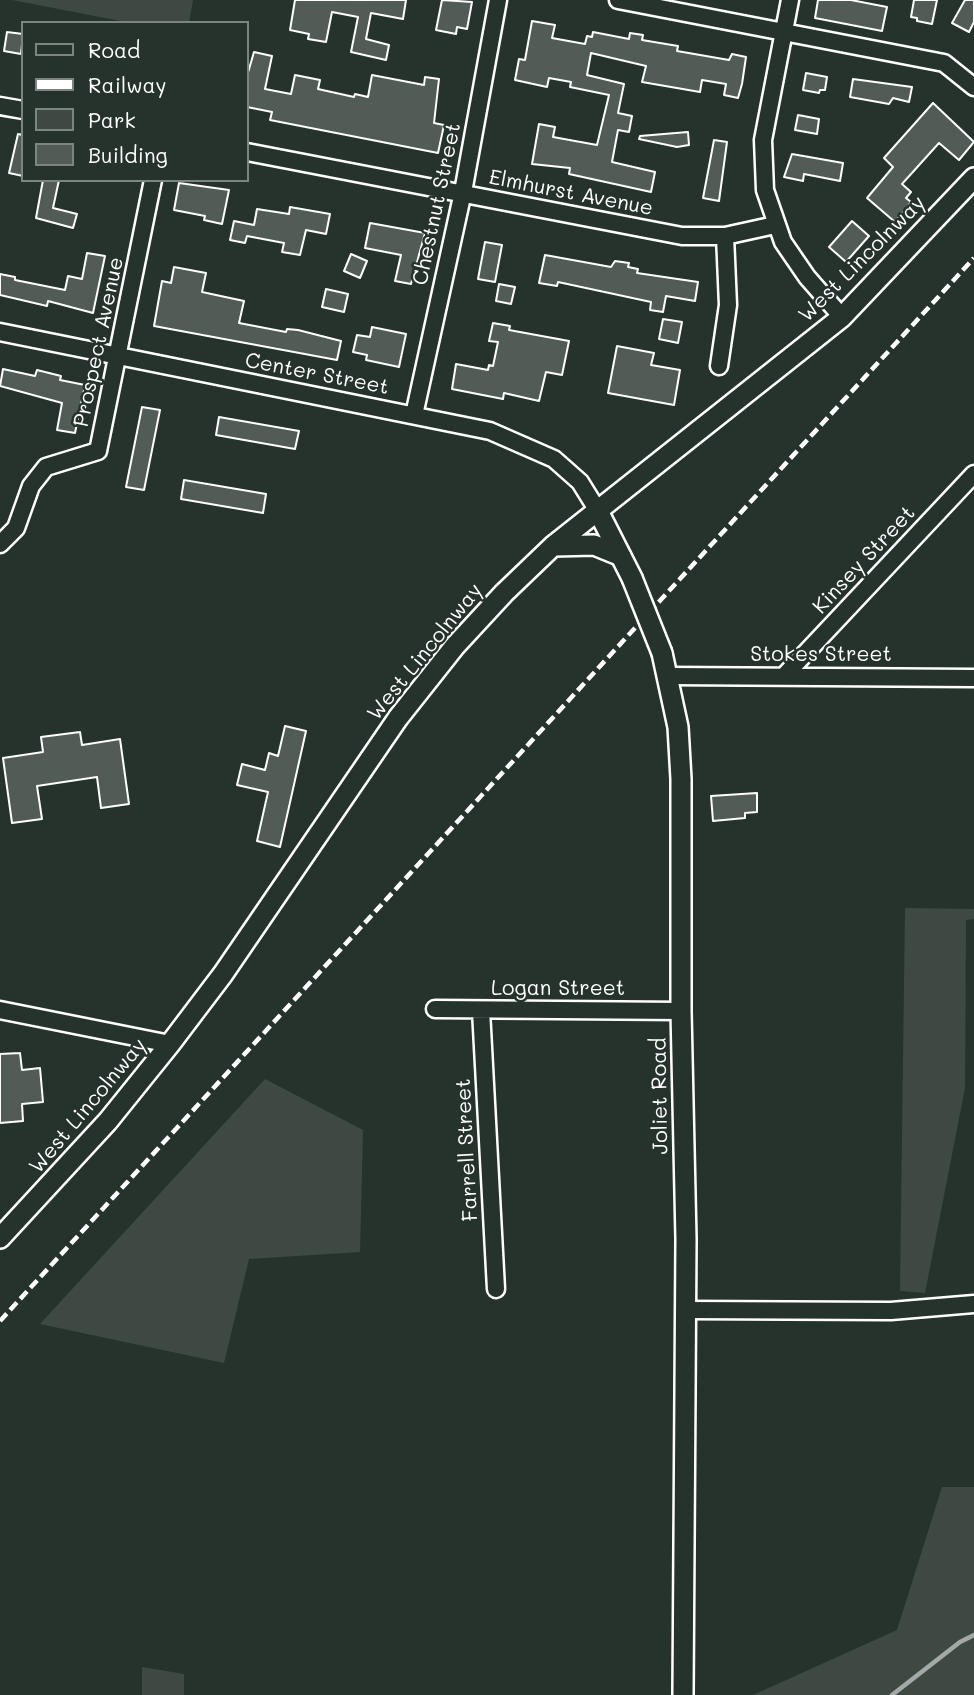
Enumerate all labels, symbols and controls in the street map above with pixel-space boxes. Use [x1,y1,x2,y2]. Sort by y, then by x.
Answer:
legend [21,21,248,182]
text: Road [88,36,140,63]
text: Railway [88,71,167,98]
text: Park [88,106,136,133]
street label: Chestnut Street [408,121,466,287]
text: Building [88,141,168,168]
street label: Elmhurst Avenue [487,165,655,221]
street label: West Lincolnway [793,190,931,328]
street label: Prospect Avenue [69,255,129,429]
street label: Center Street [243,348,391,400]
street label: Kinsey Street [808,501,920,619]
street label: West Lincolnway [362,578,488,726]
street label: Stokes Street [750,642,892,668]
street label: Logan Street [491,976,625,1002]
street label: West Lincolnway [24,1033,152,1179]
street label: Joliet Road [646,1037,674,1155]
street label: Farrell Street [451,1078,483,1222]

